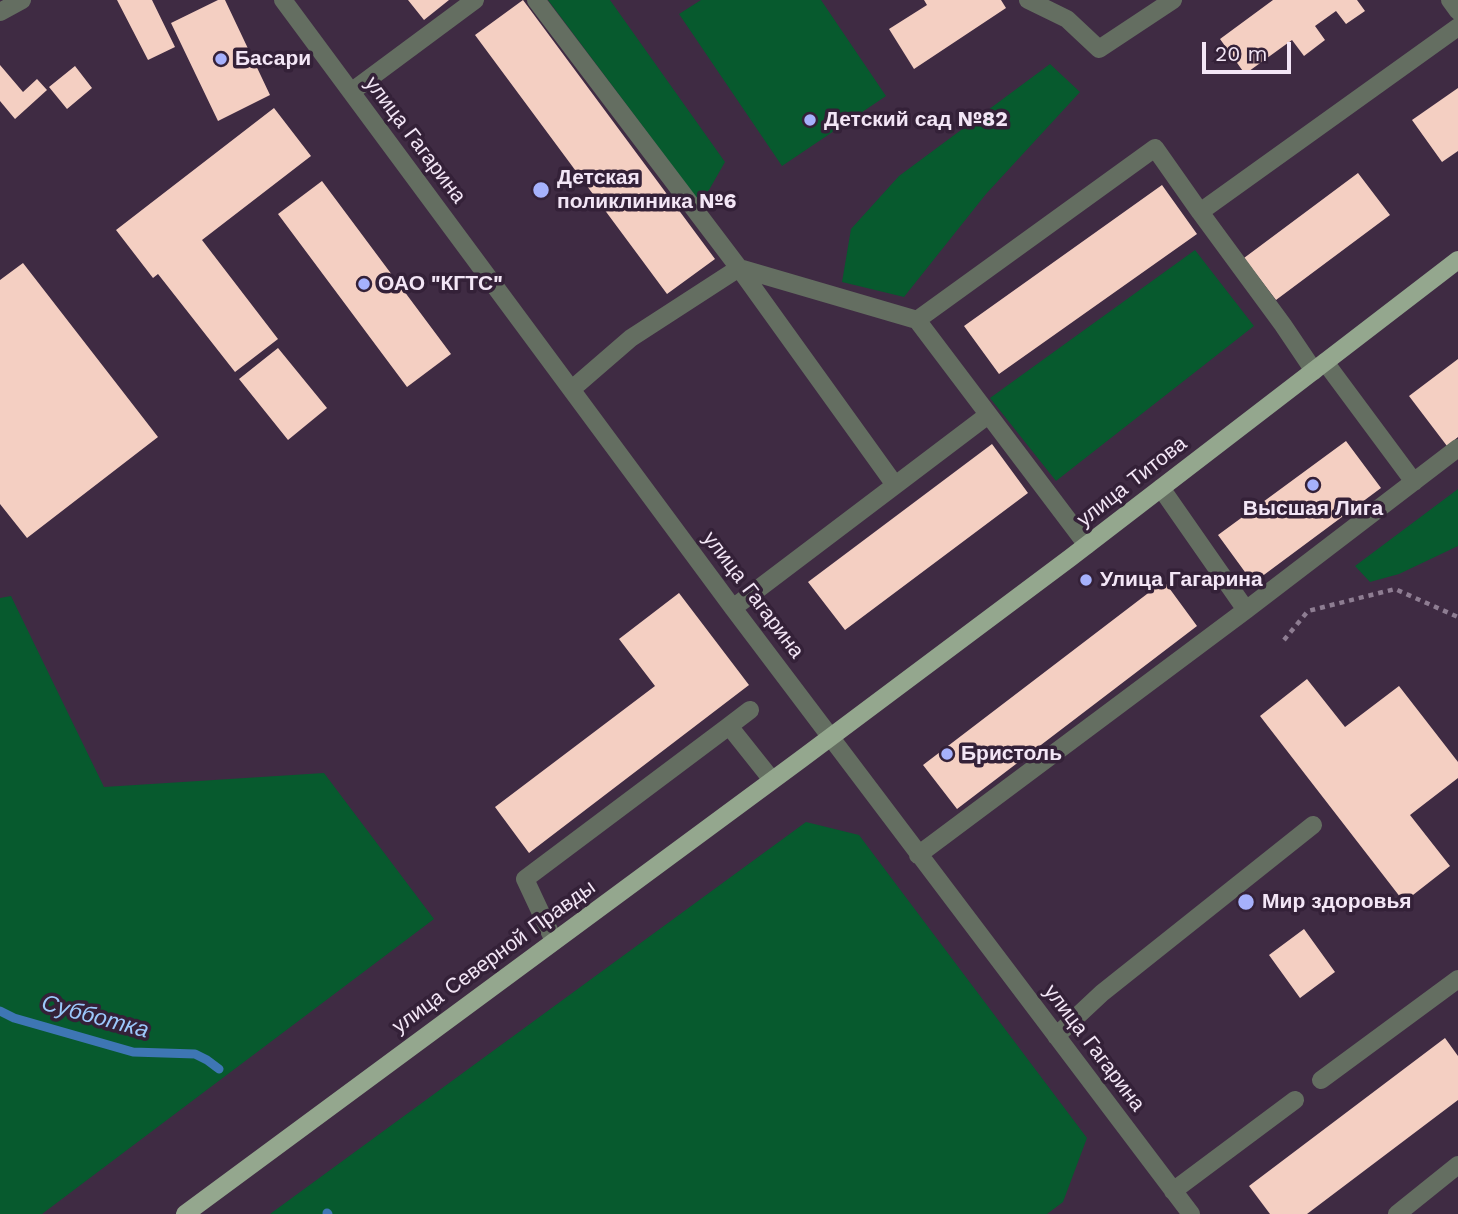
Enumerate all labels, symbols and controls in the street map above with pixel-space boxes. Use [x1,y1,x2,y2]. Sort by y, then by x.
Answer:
scale bar [1206,28,1295,72]
text: 20 m [1215,41,1267,66]
place label: Басари [235,46,311,72]
marker: Басари [213,51,229,67]
street label: улица Гагарина [359,72,471,208]
place label: Детский сад №82 [824,107,1008,133]
marker: Детский сад №82 [802,112,818,128]
place label: Детская поликлиника №6 [557,165,736,215]
marker: Детская поликлиника №6 [531,180,551,200]
place label: ОАО "КГТС" [378,271,503,297]
marker: ОАО "КГТС" [356,276,372,292]
street label: улица Титова [1072,431,1192,533]
marker: Высшая Лига [1305,477,1321,493]
place label: Высшая Лига [1243,496,1383,522]
street label: улица Гагарина [697,527,809,663]
place label: Улица Гагарина [1100,567,1263,593]
marker: Улица Гагарина [1078,572,1094,588]
place label: Бристоль [961,741,1062,767]
marker: Бристоль [939,746,955,762]
street label: улица Северной Правды [388,875,600,1039]
place label: Мир здоровья [1262,889,1412,915]
marker: Мир здоровья [1236,892,1256,912]
street label: улица Гагарина [1038,980,1150,1116]
water label: Субботка [38,989,152,1045]

